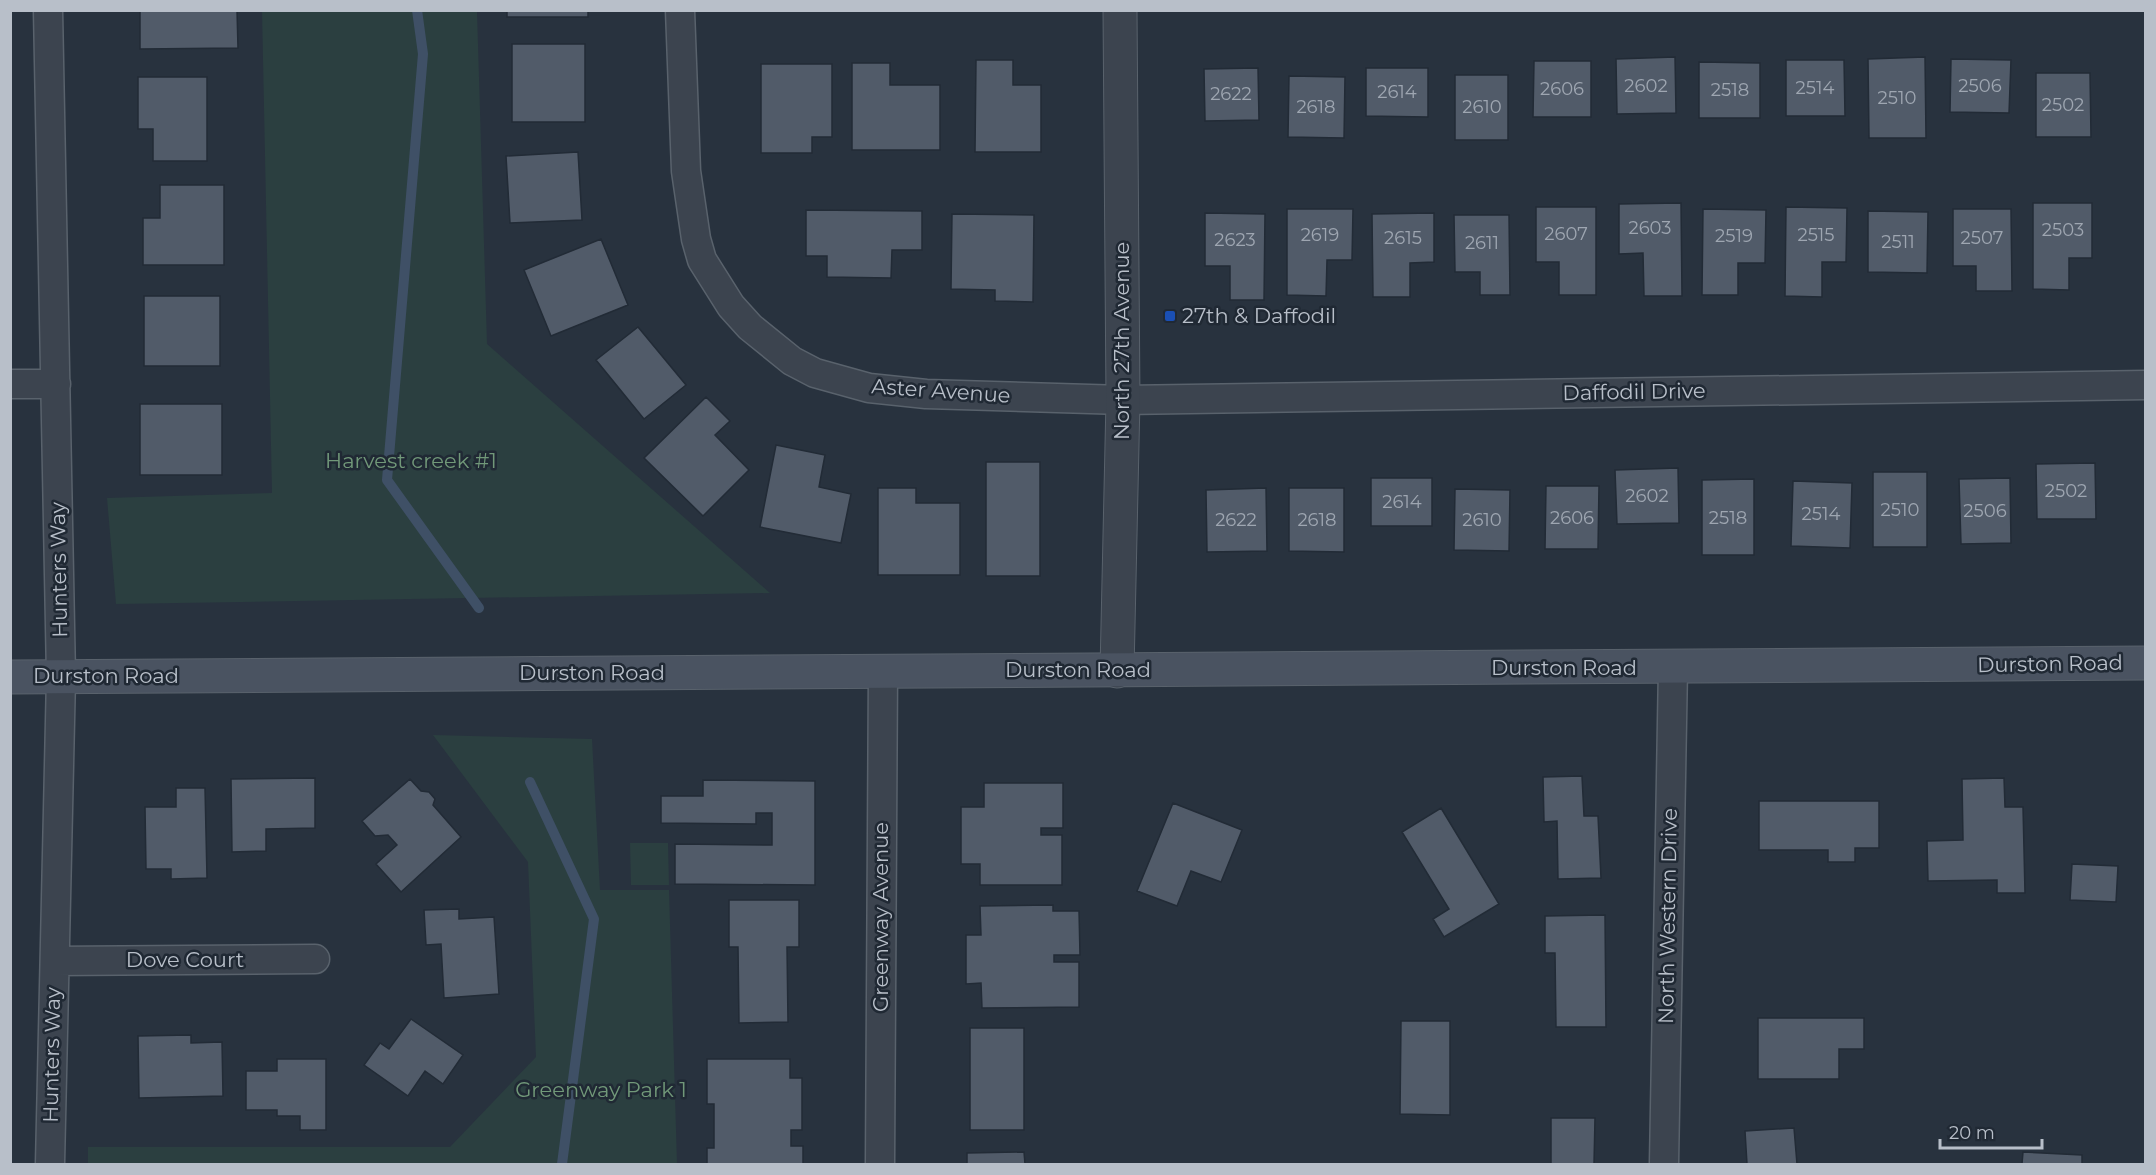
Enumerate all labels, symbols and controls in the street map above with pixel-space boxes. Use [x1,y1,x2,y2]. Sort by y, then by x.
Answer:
house number: 2602 [1624,75,1668,97]
house number: 2506 [1958,75,2002,97]
house number: 2514 [1796,77,1835,99]
house number: 2606 [1540,78,1584,100]
house number: 2518 [1711,79,1749,101]
house number: 2614 [1377,81,1417,103]
house number: 2622 [1210,83,1252,105]
house number: 2510 [1878,87,1916,109]
house number: 2502 [2042,94,2084,116]
house number: 2618 [1296,96,1336,118]
house number: 2610 [1462,96,1502,118]
house number: 2603 [1628,217,1672,239]
house number: 2503 [2042,219,2084,241]
house number: 2607 [1544,223,1588,245]
house number: 2619 [1301,224,1339,246]
house number: 2515 [1797,224,1835,246]
house number: 2519 [1715,225,1753,247]
house number: 2615 [1384,227,1422,249]
house number: 2507 [1961,227,2003,249]
house number: 2623 [1214,229,1256,251]
house number: 2511 [1881,231,1915,253]
house number: 2611 [1465,232,1499,254]
street label: North 27th Avenue [1109,242,1134,440]
place label: 27th & Daffodil [1182,303,1336,328]
marker: 27th & Daffodil [1163,309,1177,323]
street label: Aster Avenue [871,373,1011,408]
street label: Daffodil Drive [1562,378,1706,405]
park label: Harvest creek #1 [325,448,497,473]
house number: 2502 [2045,480,2087,502]
house number: 2602 [1625,485,1669,507]
house number: 2614 [1382,491,1422,513]
house number: 2510 [1881,499,1919,521]
house number: 2506 [1963,500,2007,522]
street label: Hunters Way [45,501,72,638]
house number: 2514 [1802,503,1841,525]
house number: 2606 [1550,507,1594,529]
house number: 2518 [1709,507,1747,529]
house number: 2622 [1215,509,1257,531]
house number: 2618 [1297,509,1337,531]
house number: 2610 [1462,509,1502,531]
street label: Durston Road [1977,650,2123,677]
street label: Durston Road [1491,655,1637,680]
street label: Durston Road [1005,657,1151,682]
street label: Durston Road [519,660,665,685]
street label: Durston Road [33,663,179,688]
street label: North Western Drive [1653,808,1682,1024]
street label: Greenway Avenue [868,822,893,1012]
street label: Dove Court [126,947,244,972]
street label: Hunters Way [38,986,65,1123]
park label: Greenway Park 1 [515,1077,687,1102]
scale bar [1940,1112,2042,1150]
text: 20 m [1949,1122,1995,1144]

